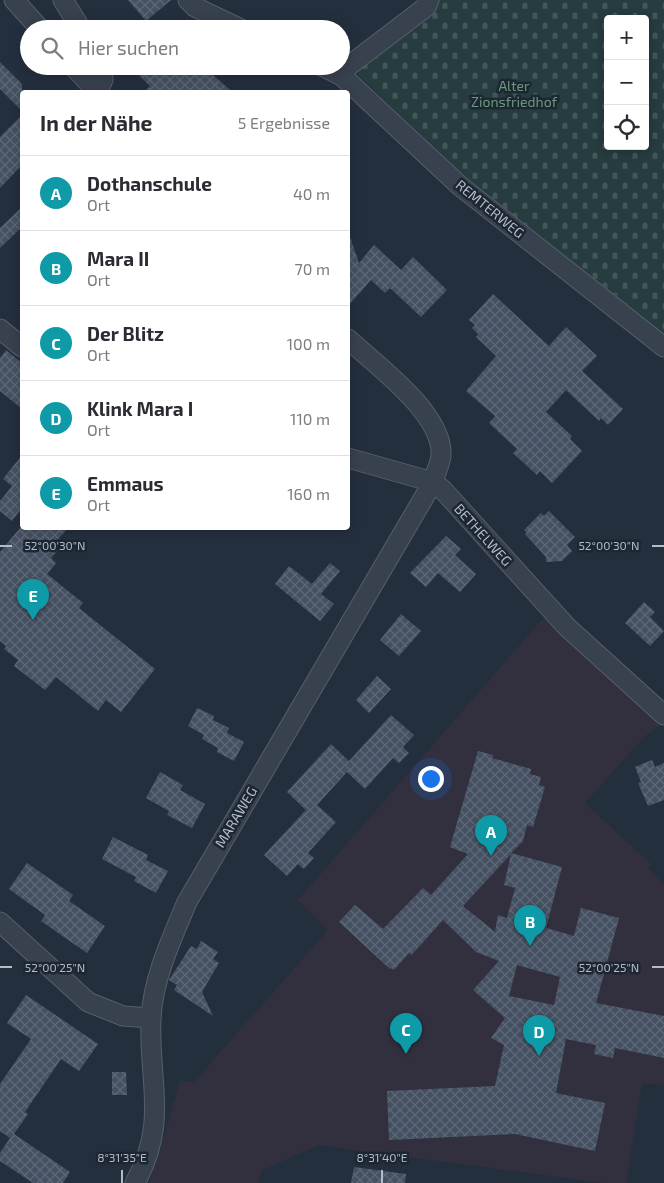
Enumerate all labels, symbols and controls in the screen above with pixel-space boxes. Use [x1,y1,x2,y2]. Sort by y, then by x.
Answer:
map controls [604,15,649,150]
button: + [604,15,649,60]
search box [20,20,350,75]
icon: search [38,34,66,62]
text: Hier suchen [78,36,179,59]
button: − [604,60,649,105]
park label: Alter Zionsfriedhof [471,77,558,110]
button: locate [604,105,649,150]
text: In der Nähe [40,110,152,135]
text: 5 Ergebnisse [238,113,330,132]
text: Dothanschule [87,172,212,195]
street label: REMTERWEG [453,176,528,241]
text: A [51,184,61,203]
text: 40 m [293,184,330,203]
text: Ort [87,195,110,214]
text: Mara II [87,247,149,270]
text: B [51,259,61,278]
text: 70 m [295,259,330,278]
text: Ort [87,270,110,289]
text: Der Blitz [87,322,164,345]
text: C [51,334,61,353]
text: 100 m [287,334,330,353]
text: Ort [87,345,110,364]
text: Klink Mara I [87,397,193,420]
text: D [51,409,61,428]
text: 110 m [290,409,330,428]
text: Ort [87,420,110,439]
text: Emmaus [87,472,164,495]
text: E [51,484,61,503]
text: 160 m [287,484,330,503]
text: Ort [87,495,110,514]
street label: BETHELWEG [451,500,516,569]
text: 52°00'30"N [24,538,86,552]
text: 52°00'30"N [578,538,640,552]
pin: E [17,579,49,620]
your location [418,766,444,792]
street label: MARAWEG [211,783,260,850]
pin: A [475,815,507,856]
pin: B [514,905,546,946]
text: 52°00'25"N [25,960,85,974]
text: 52°00'25"N [579,960,639,974]
pin: C [390,1013,422,1054]
pin: D [523,1015,555,1056]
text: 8°31'35"E [97,1150,147,1164]
text: 8°31'40"E [357,1150,408,1164]

